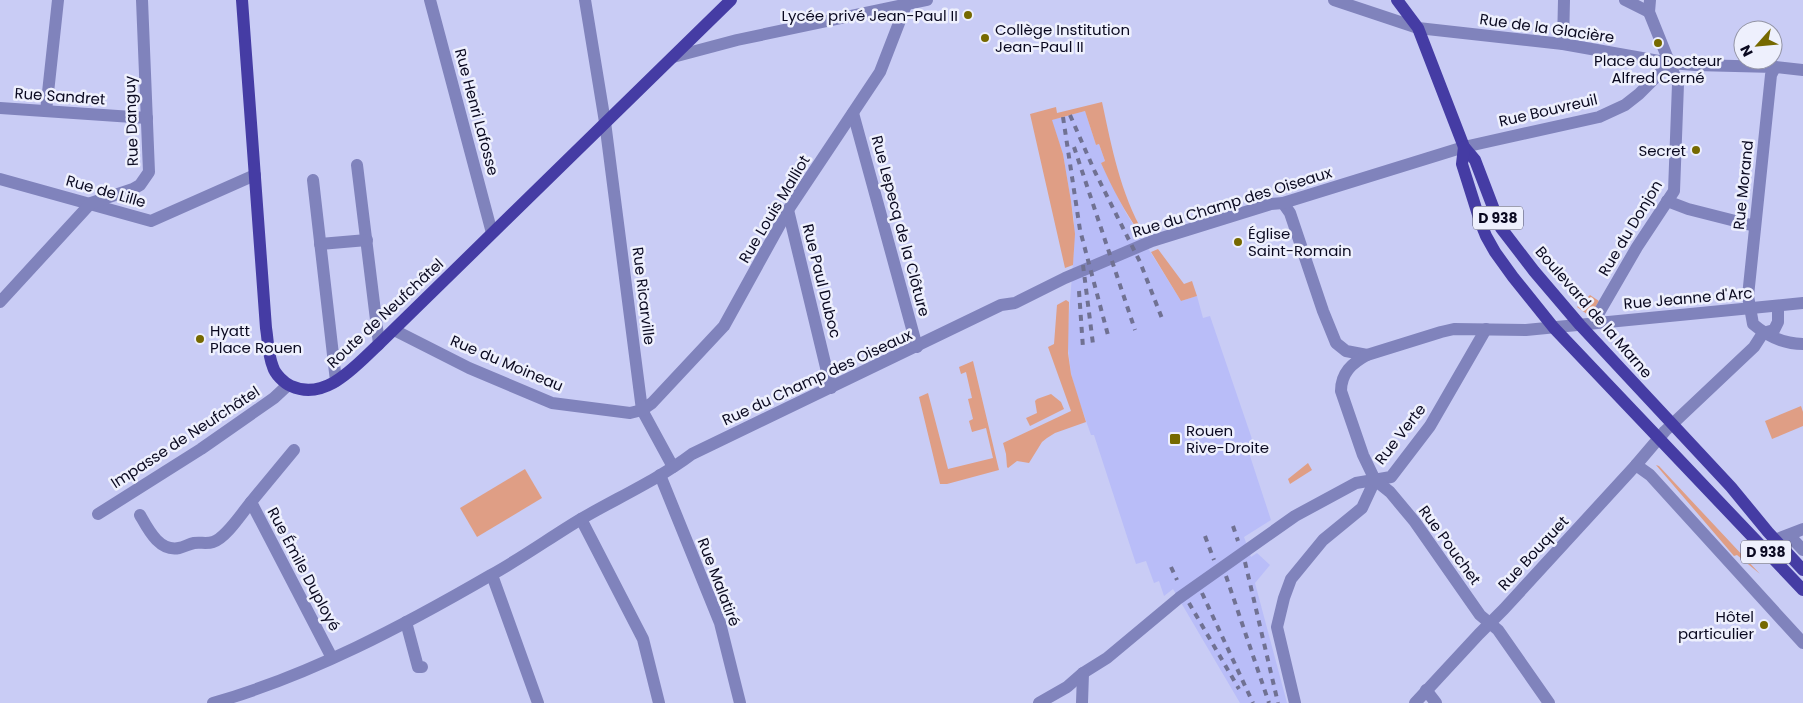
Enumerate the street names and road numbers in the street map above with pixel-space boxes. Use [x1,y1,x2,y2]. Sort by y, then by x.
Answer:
street label: Rue de la Glacière [1478,8,1616,48]
street label: Rue Henri Lafosse [450,46,504,178]
street label: Rue Danguy [119,75,143,167]
street label: Rue Sandret [14,82,106,110]
street label: Rue Bouvreuil [1497,88,1599,132]
street label: Rue Lepecq de la Clôture [867,133,935,319]
street label: Rue Morand [1728,139,1758,231]
street label: Rue Louis Malliot [733,151,815,267]
street label: Rue du Champ des Oiseaux [1130,162,1334,242]
street label: Rue de Lille [64,170,148,212]
street label: Rue du Donjon [1593,176,1667,280]
road number: D 938 [1473,207,1523,230]
street label: Rue Paul Duboc [798,222,846,340]
street label: Boulevard de la Marne [1531,242,1657,382]
street label: Rue Ricarville [628,246,660,346]
street label: Route de Neufchâtel [322,253,448,373]
street label: Rue Jeanne d'Arc [1623,282,1753,314]
street label: Rue du Champ des Oiseaux [719,324,915,430]
street label: Rue du Moineau [447,330,567,396]
street label: Impasse de Neufchâtel [107,381,263,493]
street label: Rue Verte [1370,399,1430,469]
street label: Rue Pouchet [1414,501,1486,589]
street label: Rue Émile Duployé [263,503,345,635]
street label: Rue Bouquet [1493,511,1573,595]
street label: Rue Malatiré [693,535,745,629]
road number: D 938 [1741,540,1791,564]

